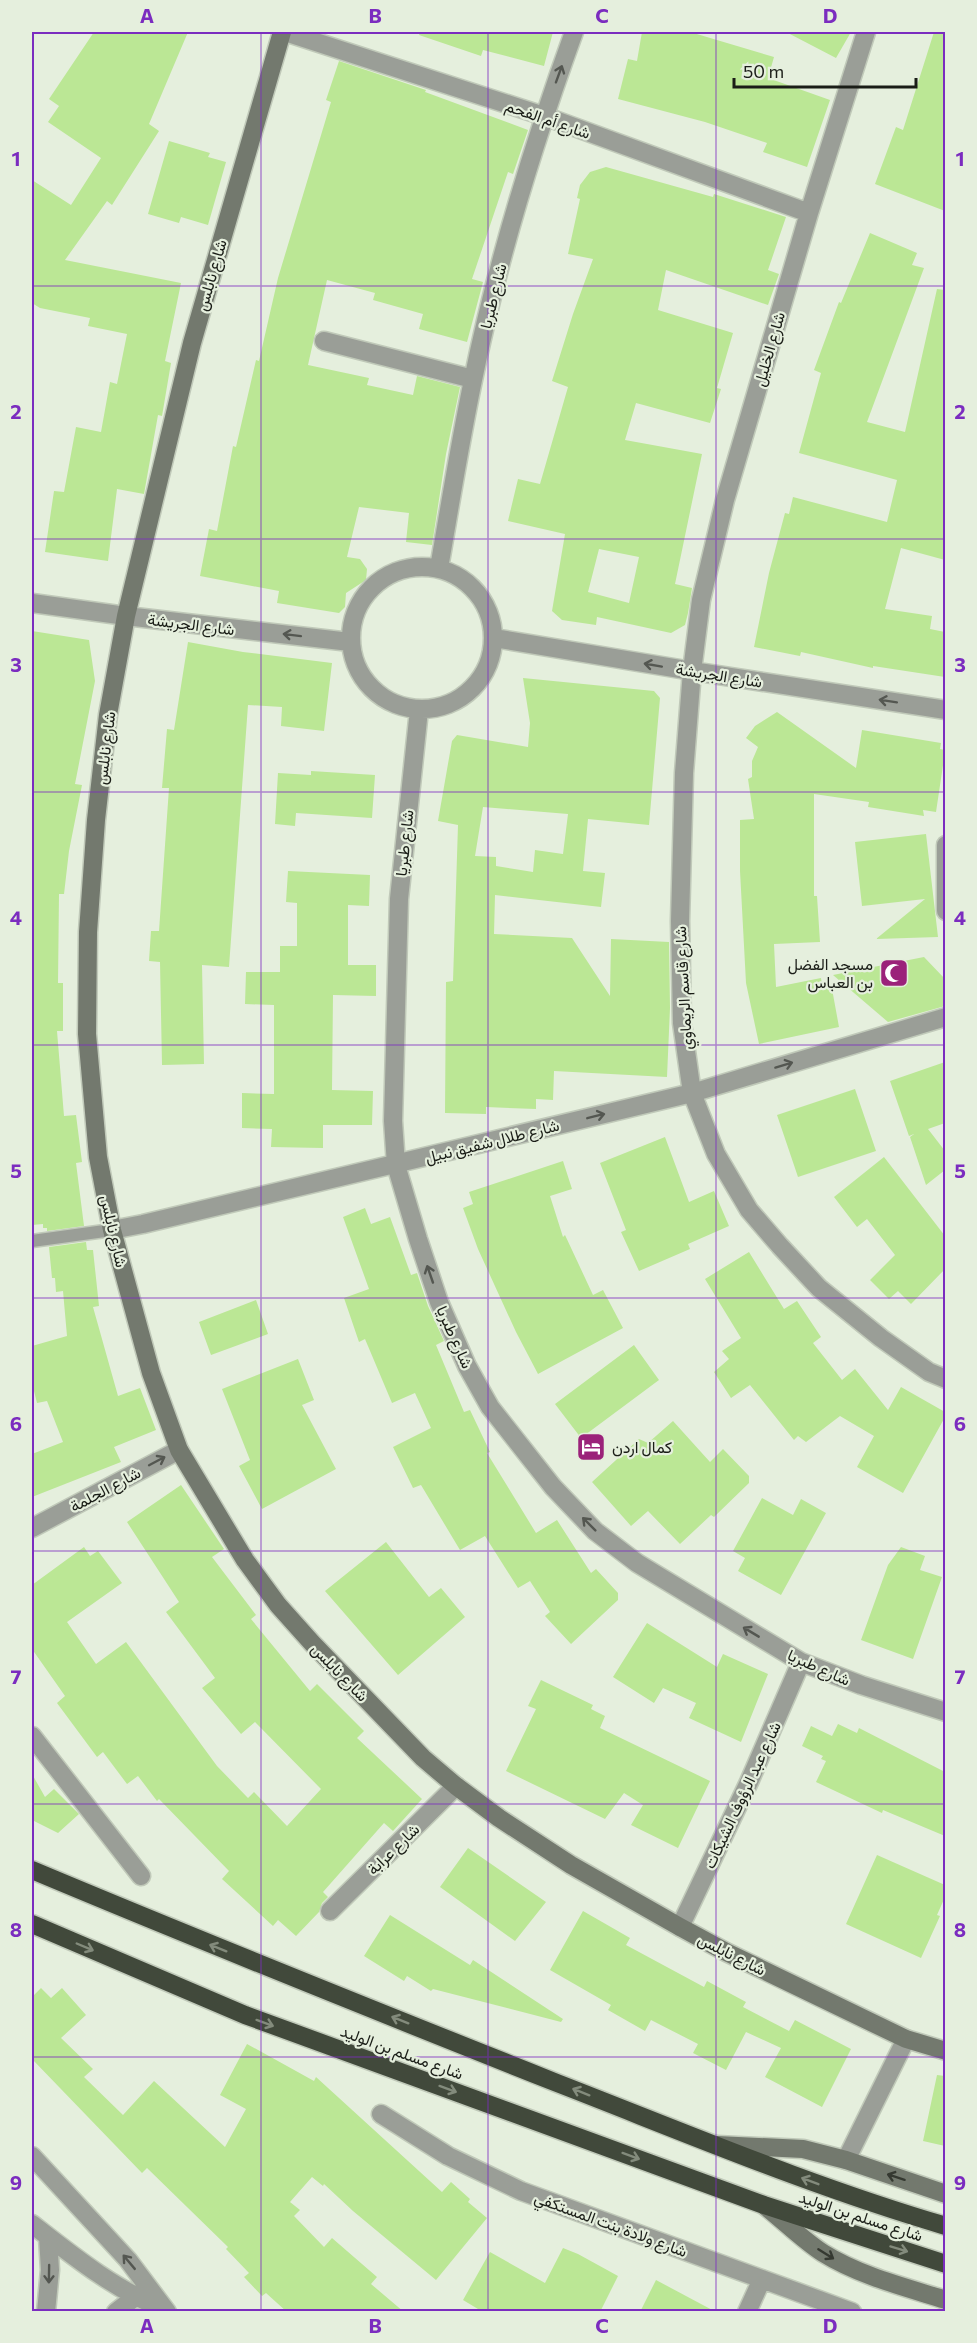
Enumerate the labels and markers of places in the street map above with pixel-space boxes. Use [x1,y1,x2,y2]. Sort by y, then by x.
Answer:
place label: مسجد الفضل بن العباس [788,954,873,993]
mosque icon: مسجد الفضل بن العباس [878,957,910,989]
hotel icon: كمال اردن [575,1431,607,1463]
place label: كمال اردن [612,1437,672,1458]

